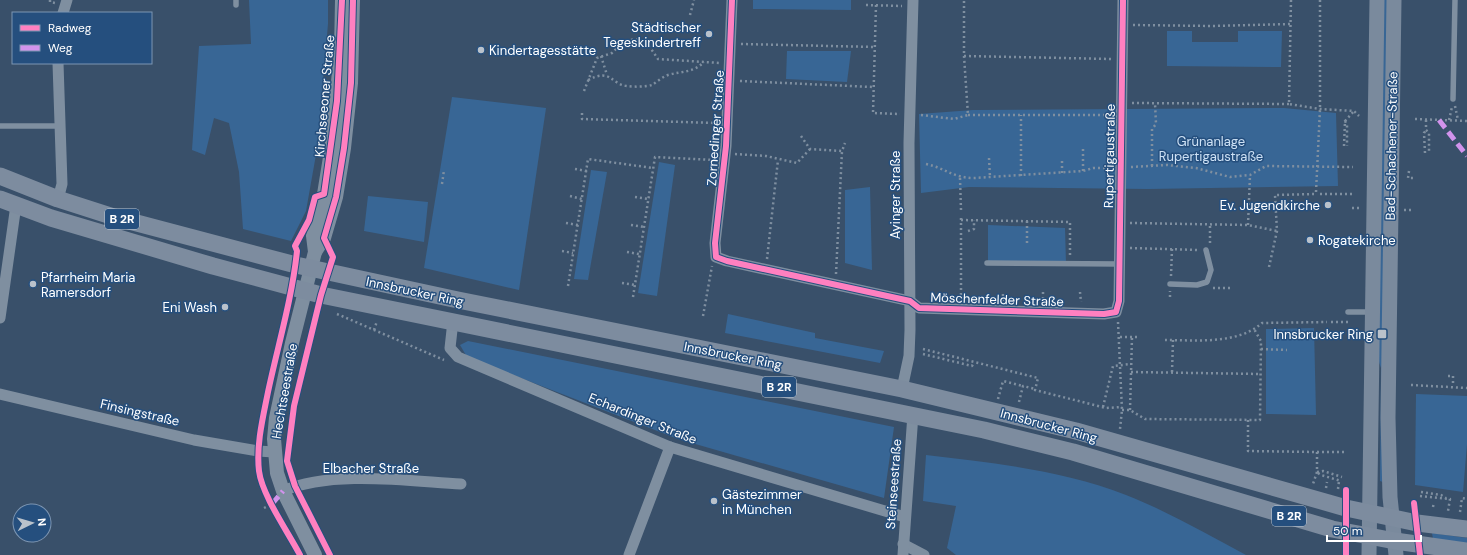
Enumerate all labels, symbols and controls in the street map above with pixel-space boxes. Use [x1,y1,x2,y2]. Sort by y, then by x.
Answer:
legend [12,12,152,64]
place label: Städtischer Tegeskindertreff [603,19,702,51]
text: Radweg [48,20,92,36]
marker: Städtischer Tegeskindertreff [704,29,714,39]
street label: Kirchseeoner Straße [311,34,338,158]
text: Weg [48,40,73,56]
place label: Kindertagesstätte [489,42,596,59]
marker: Kindertagesstätte [476,45,486,55]
street label: Zornedinger Straße [703,70,728,187]
street label: Bad-Schachener-Straße [1382,71,1401,221]
street label: Rupertigaustraße [1100,104,1119,208]
park label: Grünanlage Rupertigaustraße [1159,133,1263,165]
street label: Ayinger Straße [887,151,904,239]
place label: Ev. Jugendkirche [1220,197,1320,214]
marker: Ev. Jugendkirche [1323,200,1333,210]
road number: B 2R [105,209,139,229]
place label: Rogatekirche [1318,232,1396,249]
marker: Rogatekirche [1305,235,1315,245]
place label: Pfarrheim Maria Ramersdorf [41,269,135,301]
street label: Innsbrucker Ring [364,273,465,310]
marker: Pfarrheim Maria Ramersdorf [28,279,38,289]
street label: Möschenfelder Straße [930,289,1064,310]
place label: Eni Wash [163,299,217,316]
marker: Eni Wash [220,302,230,312]
place label: Innsbrucker Ring [1273,326,1373,343]
marker: Innsbrucker Ring [1376,328,1388,340]
street label: Innsbrucker Ring [682,338,783,373]
street label: Hechtseestraße [268,342,301,440]
road number: B 2R [762,377,796,397]
street label: Echardinger Straße [586,389,700,448]
street label: Finsingstraße [99,395,181,430]
street label: Innsbrucker Ring [999,404,1099,447]
street label: Steinseestraße [882,438,905,530]
street label: Elbacher Straße [323,460,419,477]
place label: Gästezimmer in München [722,486,802,518]
marker: Gästezimmer in München [709,496,719,506]
north arrow [12,503,52,543]
road number: B 2R [1272,506,1306,526]
scale bar [1327,517,1421,543]
text: N [35,518,49,527]
text: 50 m [1333,523,1362,539]

